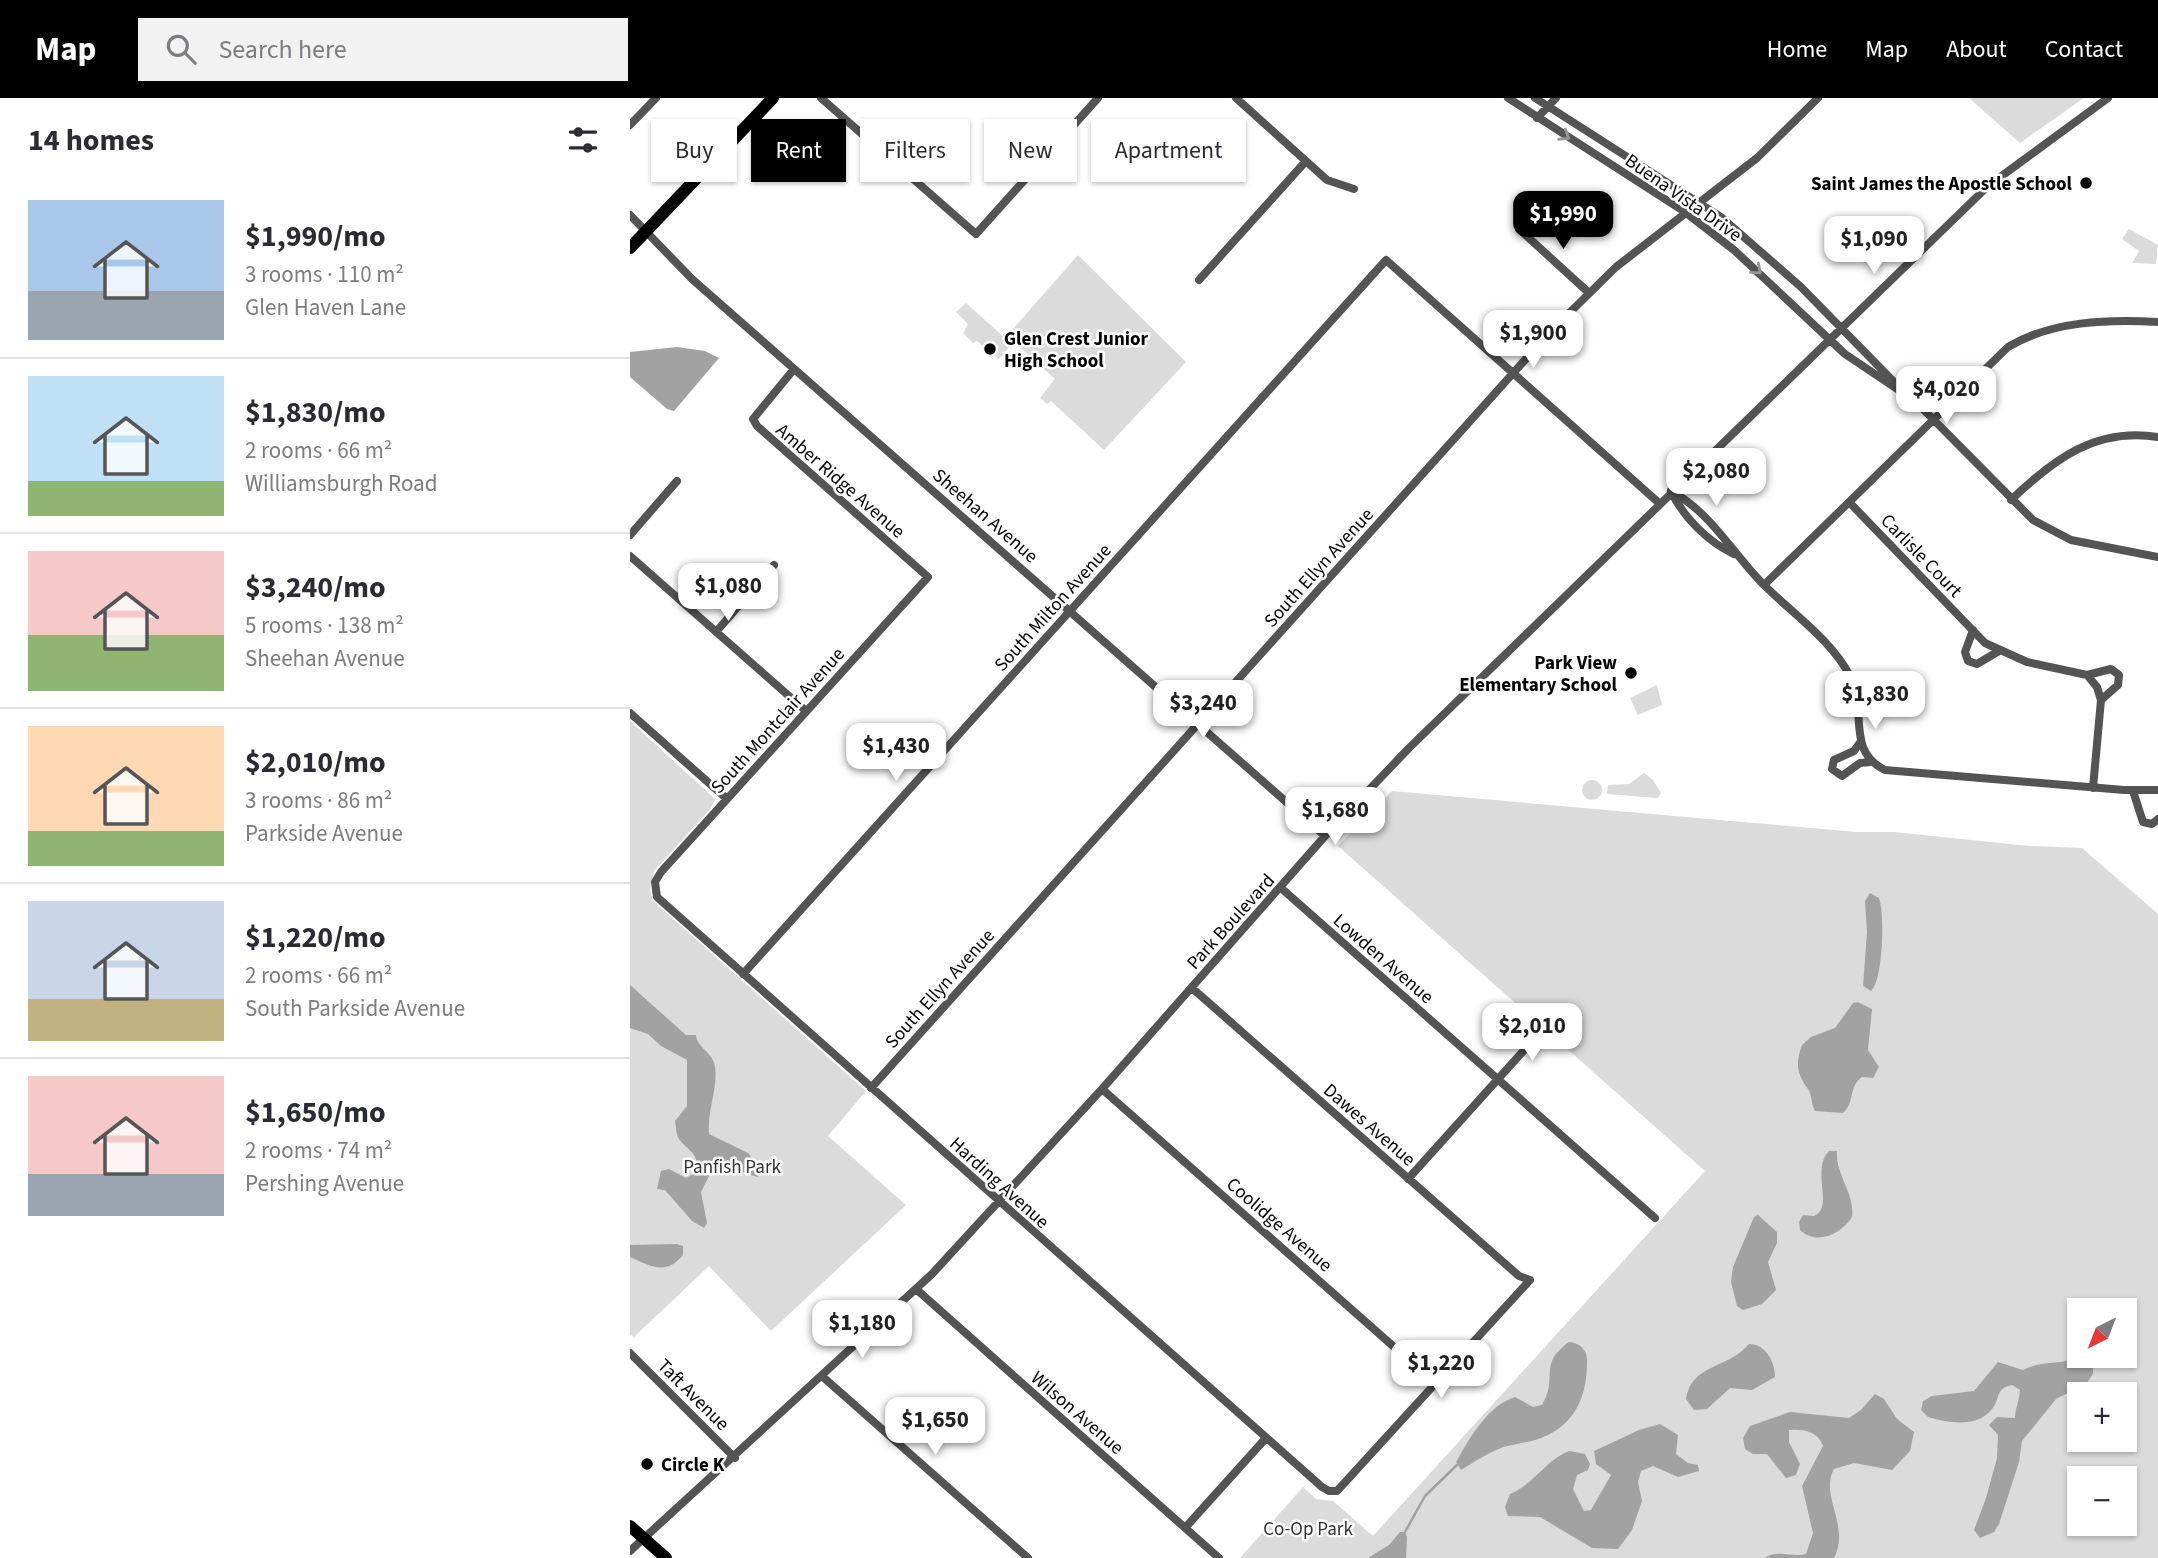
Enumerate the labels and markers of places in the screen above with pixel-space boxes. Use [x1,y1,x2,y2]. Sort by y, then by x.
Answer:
place label: Saint James the Apostle School [1811,171,2073,198]
marker: Saint James the Apostle School [2078,175,2094,191]
pin: $1,990 [1506,192,1620,251]
pin: $1,090 [1817,216,1931,276]
pin: $1,900 [1476,310,1590,370]
place label: Glen Crest Junior High School [1004,326,1149,375]
marker: Glen Crest Junior High School [982,341,998,357]
pin: $4,020 [1889,366,2003,426]
pin: $2,080 [1659,448,1773,508]
pin: $1,080 [671,564,785,623]
place label: Park View Elementary School [1459,650,1618,699]
marker: Park View Elementary School [1623,665,1639,681]
pin: $1,830 [1818,672,1932,731]
pin: $3,240 [1146,680,1260,740]
pin: $1,430 [839,724,953,783]
pin: $1,680 [1278,788,1392,847]
pin: $2,010 [1475,1004,1589,1063]
pin: $1,180 [805,1300,919,1360]
pin: $1,220 [1384,1340,1498,1400]
pin: $1,650 [878,1398,992,1457]
place label: Circle K [661,1452,725,1479]
marker: Circle K [639,1456,655,1472]

